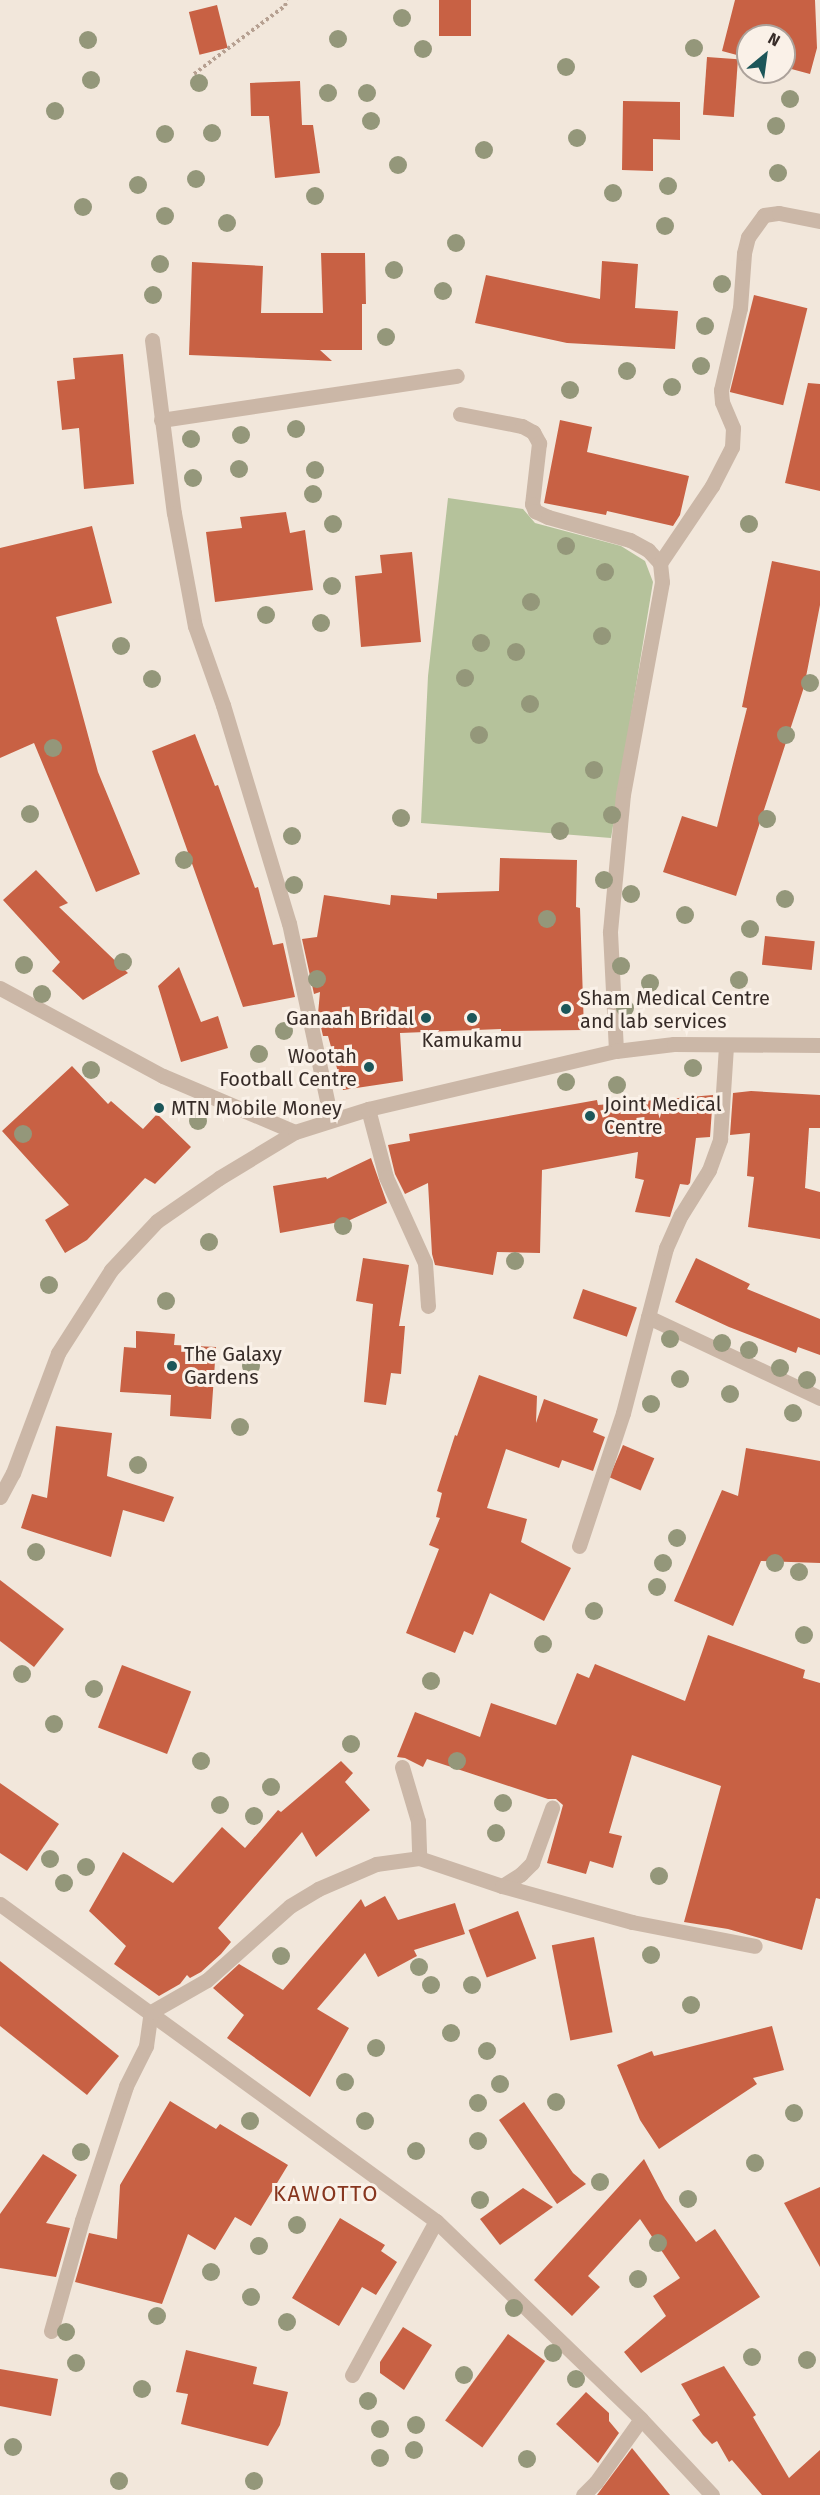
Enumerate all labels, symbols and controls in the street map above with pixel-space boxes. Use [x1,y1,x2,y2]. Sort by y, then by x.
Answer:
north arrow [736,24,796,84]
text: N [765,29,783,50]
place label: Sham Medical Centre and lab services [580,986,770,1033]
marker: Sham Medical Centre and lab services [557,1000,575,1018]
place label: Ganaah Bridal [286,1006,414,1030]
marker: Ganaah Bridal [419,1011,433,1025]
marker: Kamukamu [465,1011,479,1025]
place label: Kamukamu [422,1028,522,1052]
place label: Wootah Football Centre [219,1044,357,1091]
marker: Wootah Football Centre [362,1060,376,1074]
place label: Joint Medical Centre [604,1092,722,1139]
place label: MTN Mobile Money [171,1096,342,1120]
marker: MTN Mobile Money [152,1101,166,1115]
marker: Joint Medical Centre [581,1107,599,1125]
place label: The Galaxy Gardens [184,1342,282,1389]
marker: The Galaxy Gardens [165,1359,179,1373]
district label: KAWOTTO [273,2181,379,2207]

